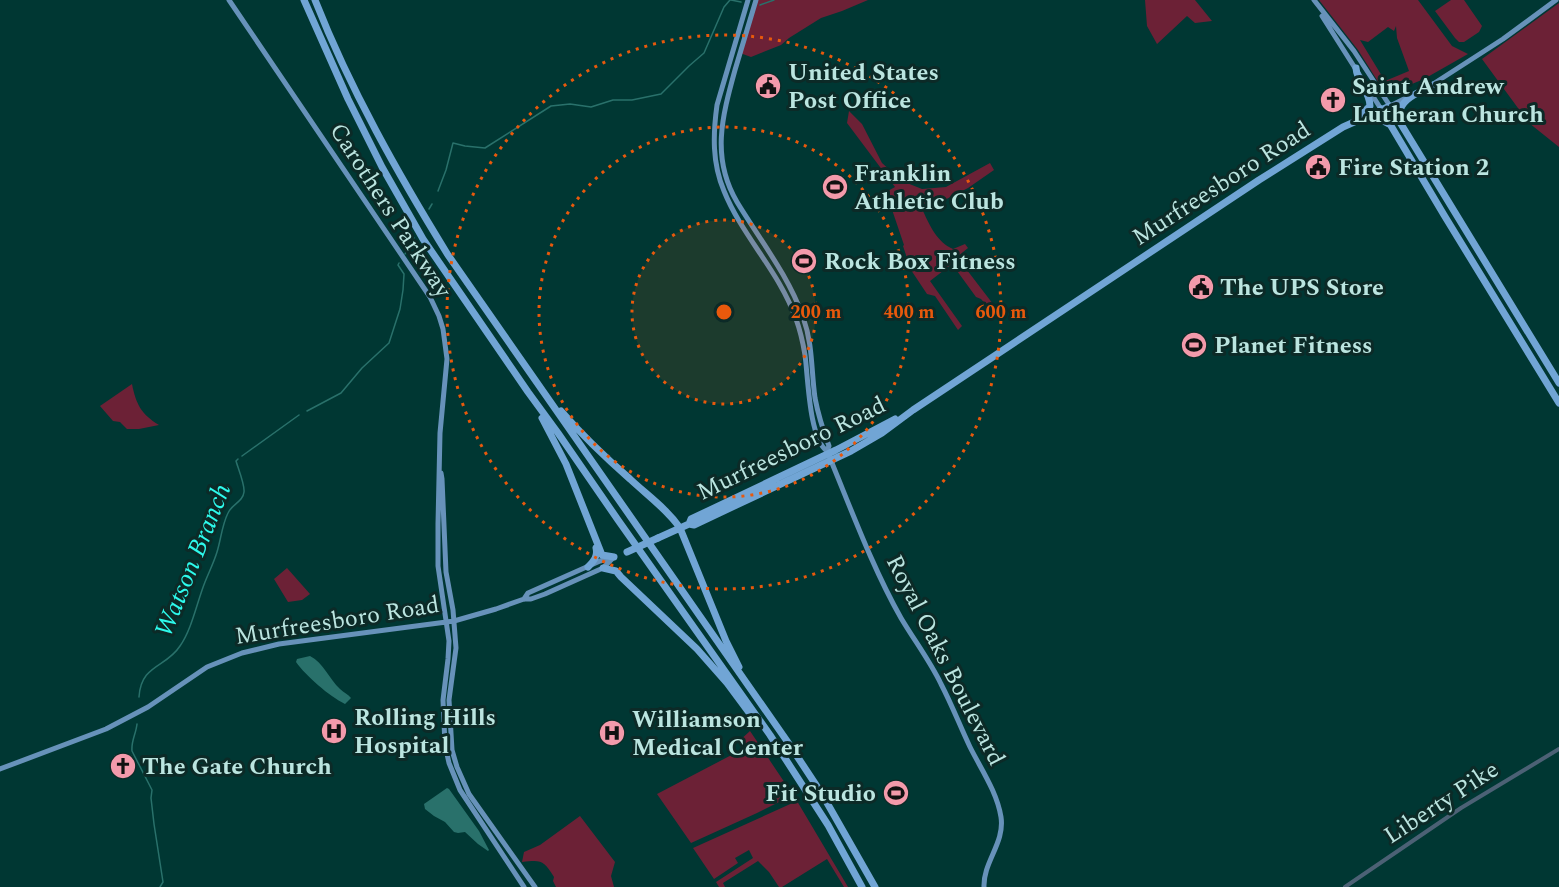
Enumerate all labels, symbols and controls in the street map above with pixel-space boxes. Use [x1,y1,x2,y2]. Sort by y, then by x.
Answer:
place label: United States Post Office [788,55,939,119]
place label: Saint Andrew Lutheran Church [1352,69,1544,133]
public building icon: United States Post Office [753,71,783,101]
church icon: Saint Andrew Lutheran Church [1318,85,1348,115]
street label: Murfreesboro Road [1125,113,1318,255]
street label: Carothers Parkway [320,116,461,306]
place label: Fire Station 2 [1338,150,1489,186]
public building icon: Fire Station 2 [1303,152,1333,182]
place label: Franklin Athletic Club [854,156,1004,220]
sports icon: Franklin Athletic Club [820,172,850,202]
place label: Rock Box Fitness [824,244,1016,280]
sports icon: Rock Box Fitness [789,246,819,276]
place label: The UPS Store [1220,270,1384,306]
public building icon: The UPS Store [1186,272,1216,302]
text: 200 m [790,299,842,326]
text: 400 m [883,299,935,326]
text: 600 m [975,299,1027,326]
centre of rings [714,302,734,322]
place label: Planet Fitness [1214,328,1372,364]
sports icon: Planet Fitness [1179,330,1209,360]
street label: Murfreesboro Road [691,387,892,510]
water label: Watson Branch [144,477,242,643]
street label: Royal Oaks Boulevard [876,549,1014,772]
street label: Murfreesboro Road [232,587,442,655]
place label: Rolling Hills Hospital [354,700,496,764]
place label: Williamson Medical Center [632,702,804,766]
hospital icon: Rolling Hills Hospital [319,716,349,746]
hospital icon: Williamson Medical Center [597,718,627,748]
place label: The Gate Church [142,749,332,785]
church icon: The Gate Church [108,751,138,781]
street label: Liberty Pike [1377,752,1506,854]
place label: Fit Studio [765,776,876,812]
sports icon: Fit Studio [881,778,911,808]

